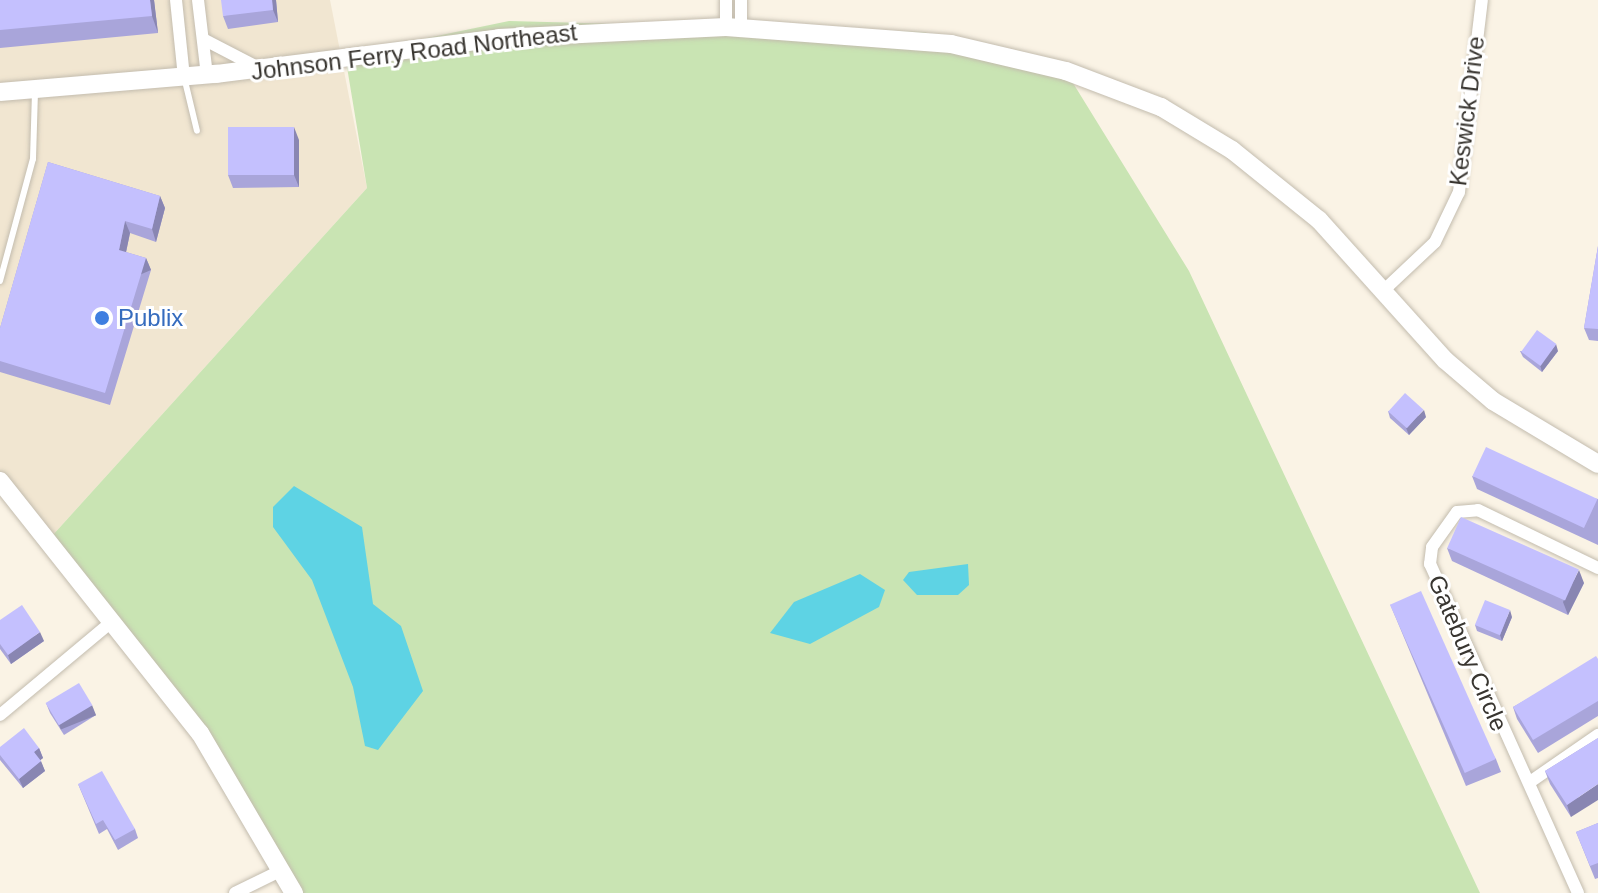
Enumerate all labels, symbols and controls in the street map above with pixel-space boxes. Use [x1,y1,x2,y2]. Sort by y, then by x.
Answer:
street label: Johnson Ferry Road Northeast [249,18,579,86]
street label: Keswick Drive [1444,34,1490,188]
place label: Publix [118,304,183,332]
marker: Publix [93,309,111,327]
street label: Gatebury Circle [1422,571,1514,735]

